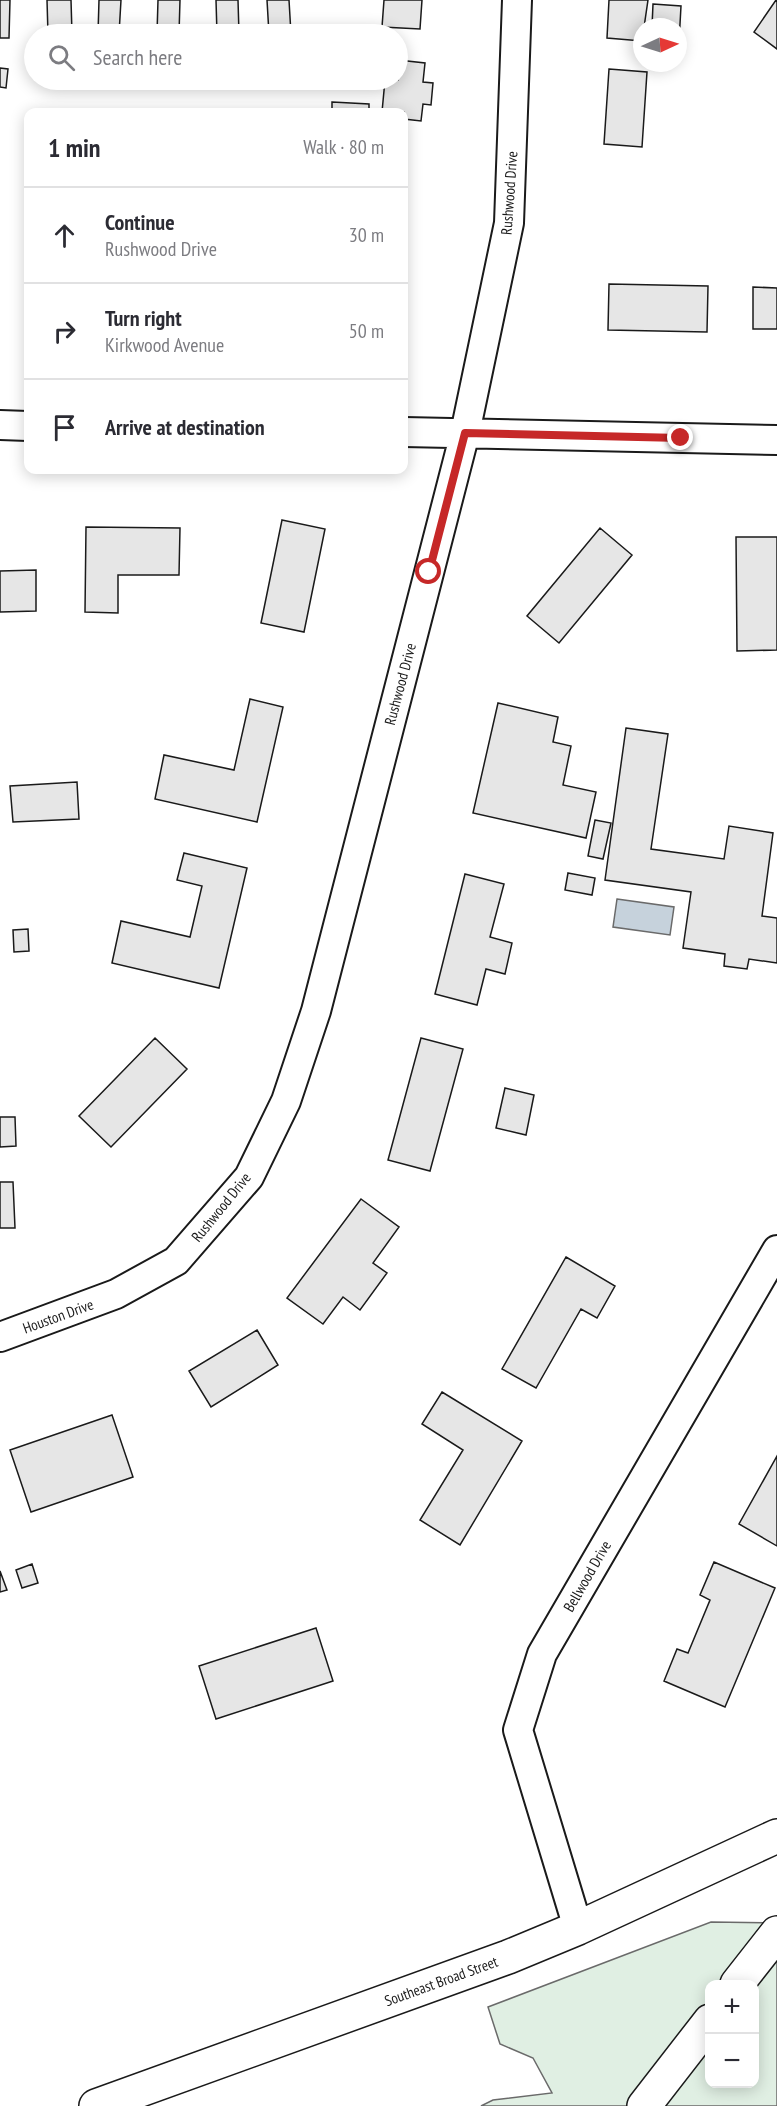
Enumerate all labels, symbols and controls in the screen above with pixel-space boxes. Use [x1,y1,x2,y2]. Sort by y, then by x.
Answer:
north arrow [633,18,687,72]
search box [24,24,408,90]
icon: search [45,41,78,74]
text: Search here [93,43,182,71]
text: 1 min [48,131,101,164]
text: Walk · 80 m [303,134,384,160]
street label: Rushwood Drive [497,150,521,236]
text: Continue [105,208,175,236]
icon: ahead [48,219,81,252]
text: 30 m [349,222,384,248]
text: Rushwood Drive [105,236,217,262]
text: Turn right [105,304,182,332]
icon: right [48,315,81,348]
text: 50 m [349,318,384,344]
text: Kirkwood Avenue [105,332,224,358]
icon: arrive [48,411,81,444]
text: Arrive at destination [105,413,265,441]
route end [667,424,693,450]
route start [415,558,441,584]
street label: Rushwood Drive [380,641,420,727]
street label: Rushwood Drive [187,1168,255,1246]
street label: Houston Drive [20,1294,96,1338]
street label: Bellwood Drive [559,1537,615,1615]
street label: Southeast Broad Street [382,1952,500,2010]
map controls [705,1980,759,2088]
button: + [705,1980,759,2034]
button: − [705,2034,759,2088]

